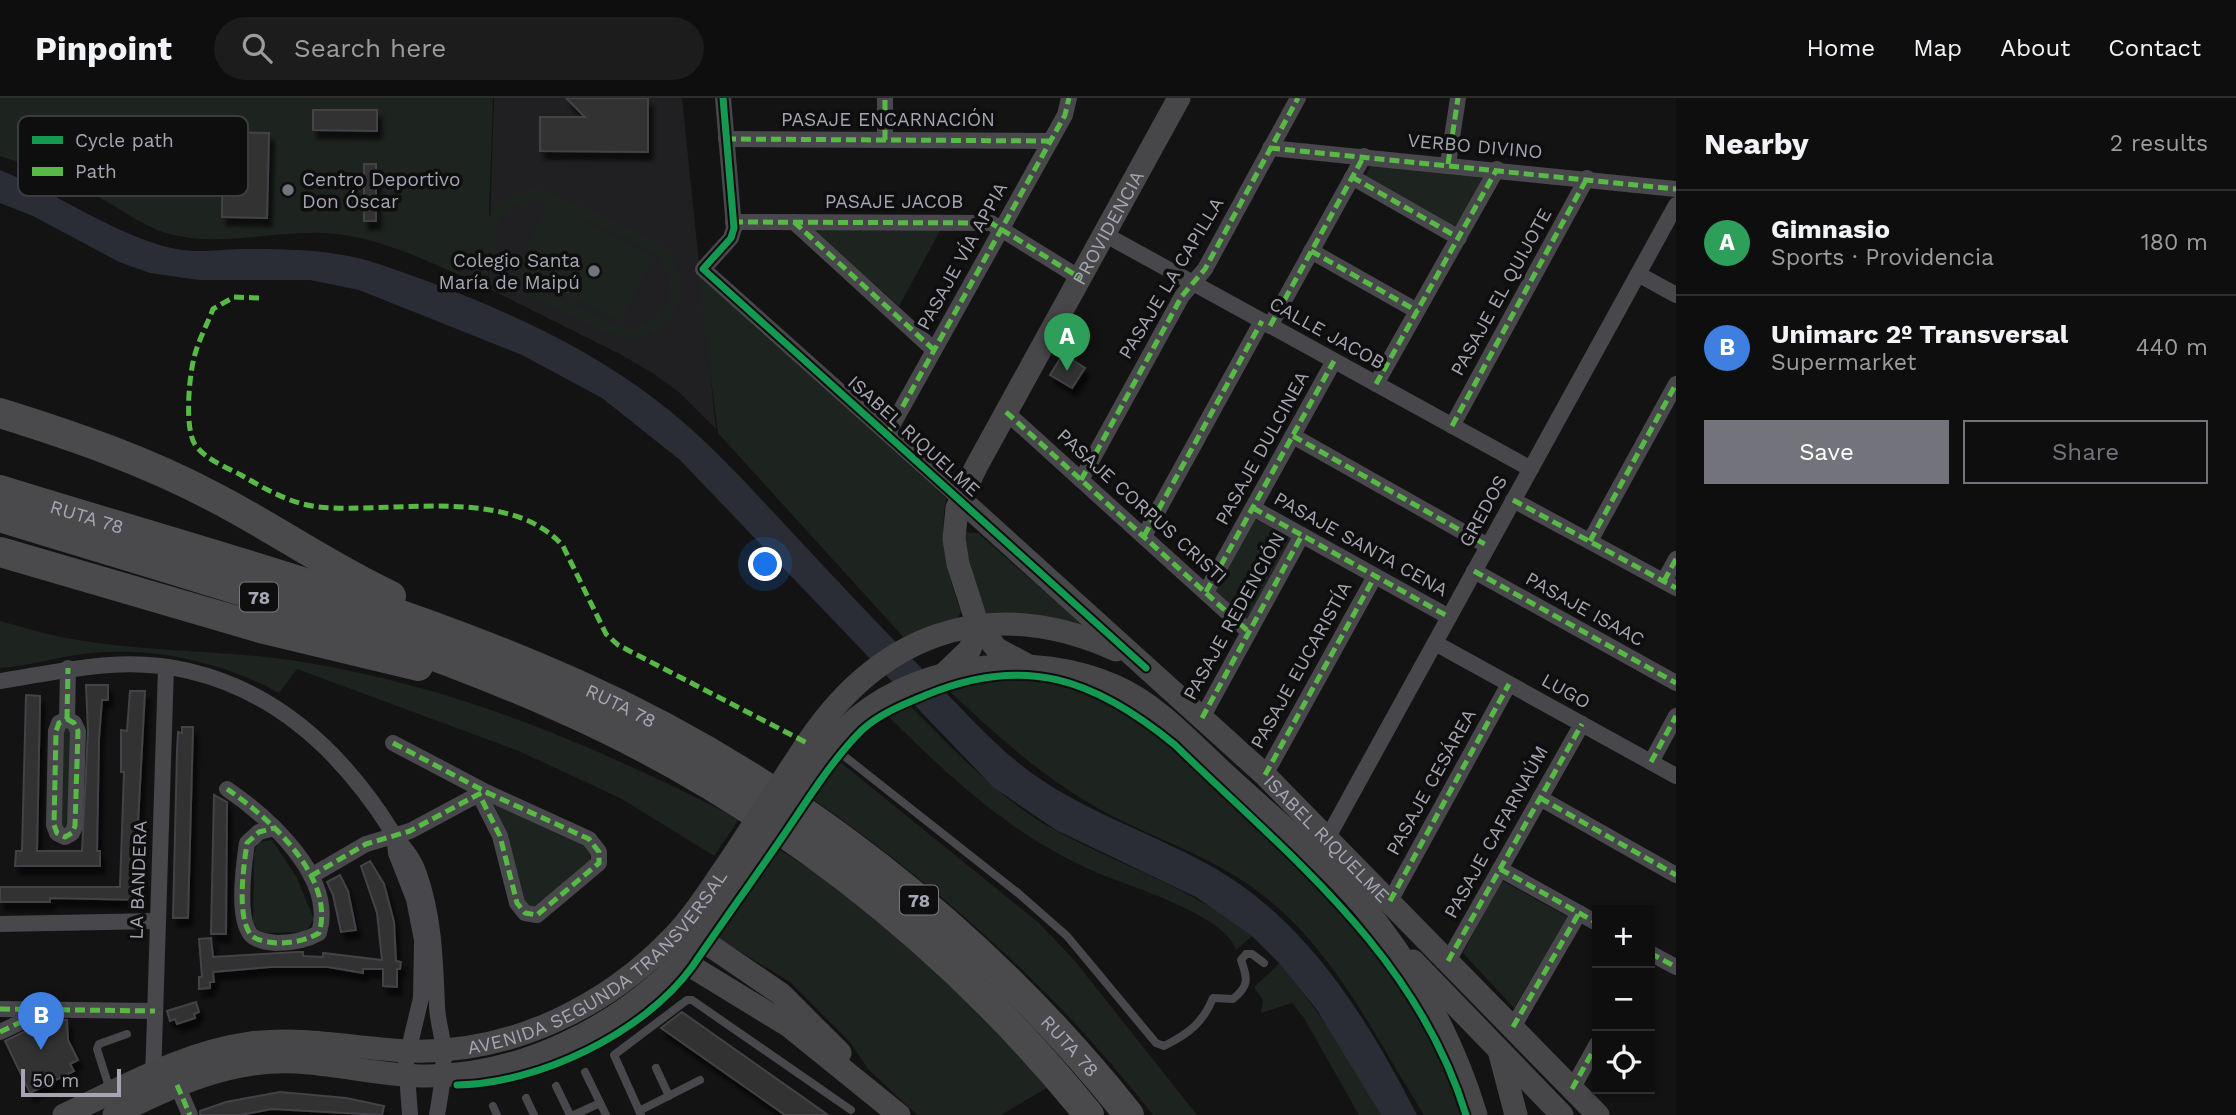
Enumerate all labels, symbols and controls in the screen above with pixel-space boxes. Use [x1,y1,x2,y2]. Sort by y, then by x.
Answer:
search box [214,17,704,80]
text: Pinpoint [35,29,172,68]
icon: search [238,29,276,67]
text: Search here [294,33,446,63]
text: Home [1807,34,1875,62]
text: Map [1913,34,1962,62]
text: About [2000,34,2070,62]
text: Contact [2108,34,2201,62]
street label: PASAJE ENCARNACIÓN [781,108,995,131]
legend [18,116,248,196]
text: Nearby [1704,126,1809,161]
text: Cycle path [75,129,174,152]
street label: VERBO DIVINO [1406,129,1544,163]
text: 2 results [2110,130,2208,157]
text: Path [75,160,117,183]
street label: PROVIDENCIA [1067,166,1149,289]
place label: Centro Deportivo Don Óscar [302,168,460,213]
street label: PASAJE VÍA APPIA [912,178,1012,334]
marker: Centro Deportivo Don Óscar [280,182,296,198]
street label: PASAJE JACOB [825,190,963,213]
street label: PASAJE LA CAPILLA [1114,193,1229,363]
street label: PASAJE EL QUIJOTE [1445,204,1557,380]
text: Gimnasio [1771,214,1890,244]
text: A [1719,229,1735,256]
text: 180 m [2141,229,2208,256]
text: Sports · Providencia [1771,244,1994,271]
place label: Colegio Santa María de Maipú [439,249,580,294]
marker: Colegio Santa María de Maipú [586,263,602,279]
street label: CALLE JACOB [1265,292,1389,374]
pin: A [1044,313,1090,371]
text: Unimarc 2º Transversal [1771,319,2068,349]
text: B [1719,334,1735,361]
text: 440 m [2136,334,2208,361]
text: Supermarket [1771,349,1916,376]
street label: PASAJE DULCINEA [1210,367,1314,529]
street label: ISABEL RIQUELME [843,371,985,501]
button: Save [1704,420,1949,484]
button: Share [1963,420,2208,484]
street label: PASAJE CORPUS CRISTI [1052,424,1232,588]
street label: GREDOS [1454,471,1512,551]
street label: PASAJE SANTA CENA [1270,487,1452,602]
street label: RUTA 78 [48,495,126,538]
street label: PASAJE REDENCIÓN [1178,528,1290,704]
your location [748,547,782,581]
street label: PASAJE ISAAC [1522,567,1648,651]
street label: PASAJE EUCARISTÍA [1245,577,1357,753]
road number: 78 [240,583,278,612]
street label: LUGO [1537,668,1595,714]
street label: RUTA 78 [582,679,660,732]
street label: PASAJE CESÁREA [1381,704,1481,859]
street label: PASAJE CAFARNAÚM [1439,742,1553,922]
street label: ISABEL RIQUELME [1259,770,1395,907]
street label: LA BANDERA [124,820,152,940]
street label: AVENIDA SEGUNDA TRANSVERSAL [466,865,732,1059]
road number: 78 [900,886,938,914]
map controls [1592,905,1655,1094]
button: + [1592,905,1655,968]
button: − [1592,968,1655,1031]
pin: B [18,992,64,1050]
street label: RUTA 78 [1036,1010,1104,1081]
button: locate [1592,1031,1655,1094]
scale bar [21,1066,121,1098]
text: 50 m [32,1069,79,1092]

